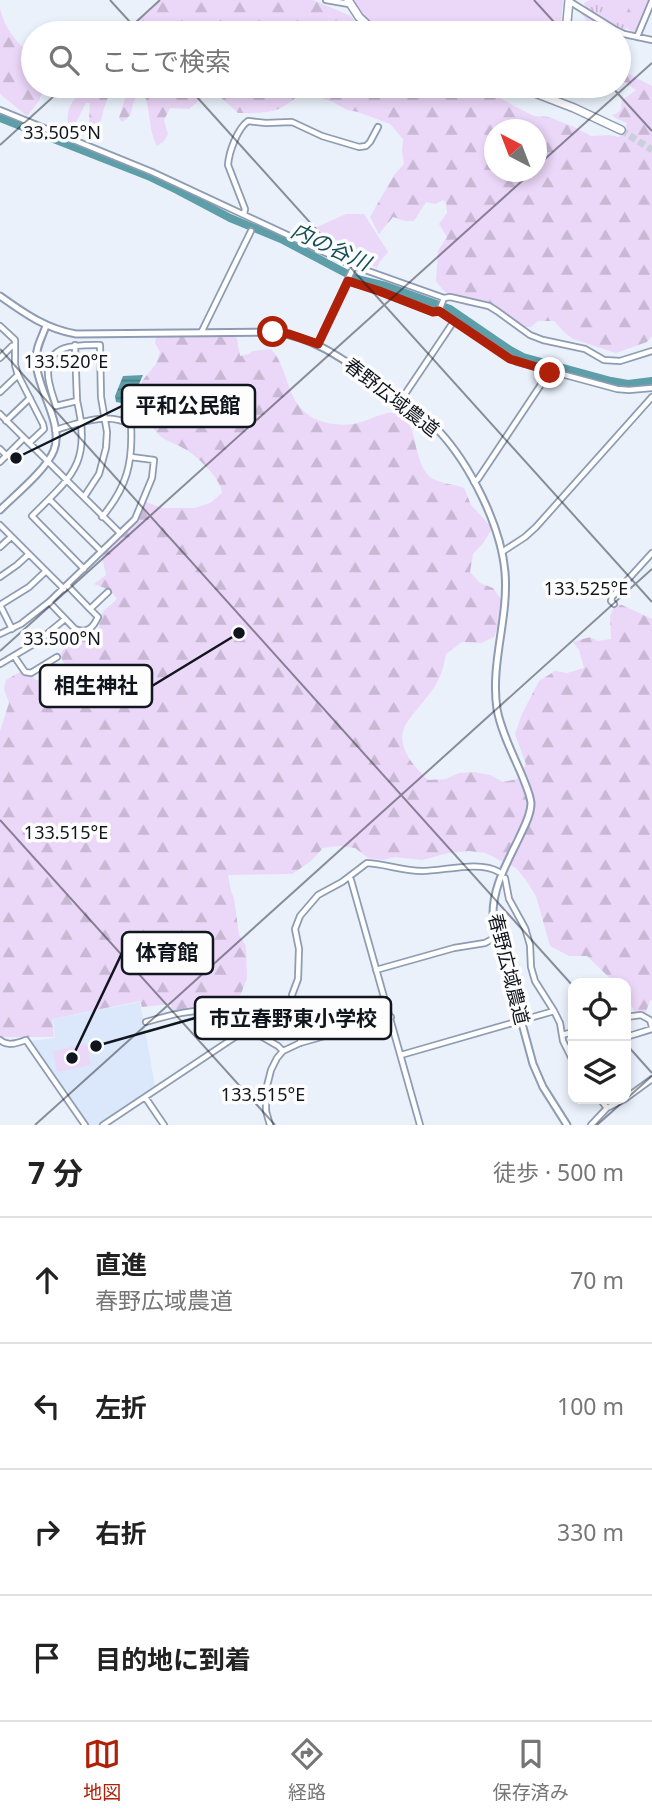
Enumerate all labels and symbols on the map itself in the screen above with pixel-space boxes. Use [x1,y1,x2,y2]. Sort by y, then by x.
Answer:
north arrow [484,119,547,182]
text: 33.505°N [23,120,101,144]
water label: 内の谷川 [287,216,377,277]
route start [257,316,288,347]
text: 133.520°E [24,349,108,373]
street label: 春野広域農道 [339,352,445,442]
route end [534,357,565,388]
callout: 平和公民館 [122,385,255,427]
text: 平和公民館 [136,391,241,419]
text: 133.525°E [544,576,628,600]
text: 33.500°N [23,626,101,650]
callout: 相生神社 [40,665,152,707]
text: 相生神社 [54,671,138,699]
text: 133.515°E [24,820,108,844]
street label: 春野広域農道 [483,911,535,1027]
callout: 体育館 [122,932,213,974]
text: 体育館 [136,938,199,966]
callout: 市立春野東小学校 [195,997,391,1039]
text: 市立春野東小学校 [209,1004,377,1032]
text: 133.515°E [221,1082,305,1106]

